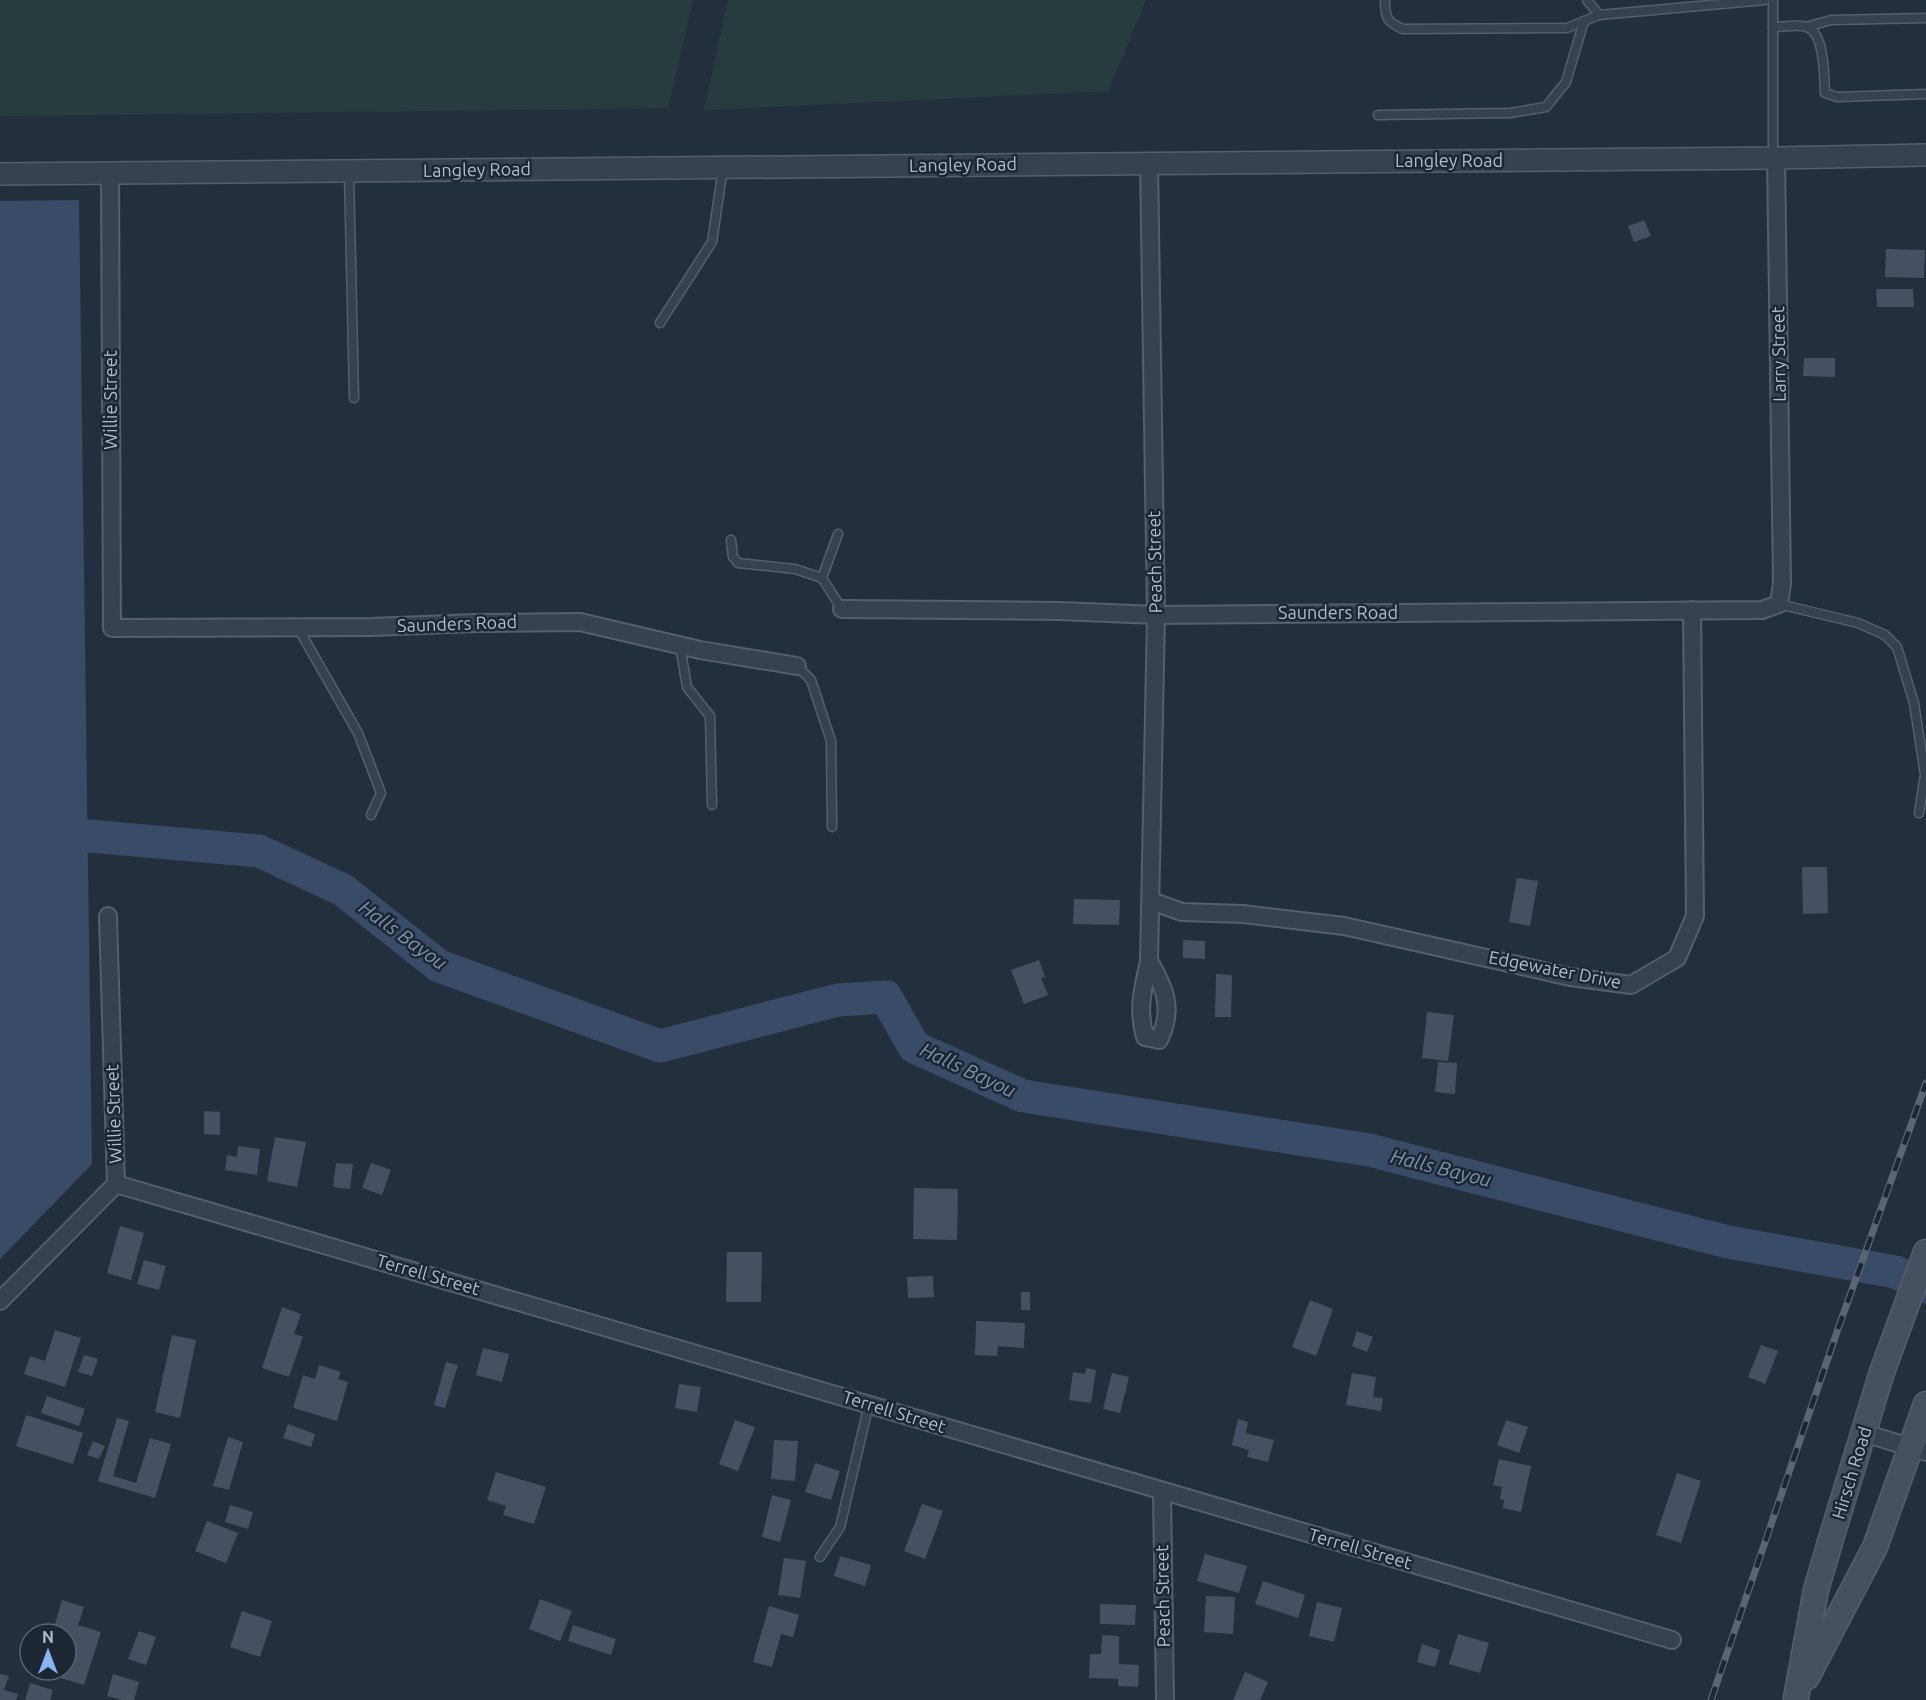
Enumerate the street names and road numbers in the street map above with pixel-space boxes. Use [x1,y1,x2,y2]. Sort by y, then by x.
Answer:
street label: Langley Road [1395,150,1503,170]
street label: Langley Road [909,153,1017,175]
street label: Langley Road [423,158,531,180]
street label: Larry Street [1767,306,1789,402]
street label: Willie Street [100,350,120,450]
street label: Peach Street [1143,511,1165,613]
street label: Saunders Road [1278,602,1398,622]
street label: Saunders Road [397,611,517,635]
street label: Edgewater Drive [1487,946,1623,992]
street label: Willie Street [101,1064,125,1164]
street label: Terrell Street [374,1250,482,1298]
street label: Terrell Street [840,1386,948,1436]
street label: Hirsch Road [1827,1424,1875,1521]
street label: Terrell Street [1306,1524,1414,1572]
street label: Peach Street [1151,1545,1173,1647]

